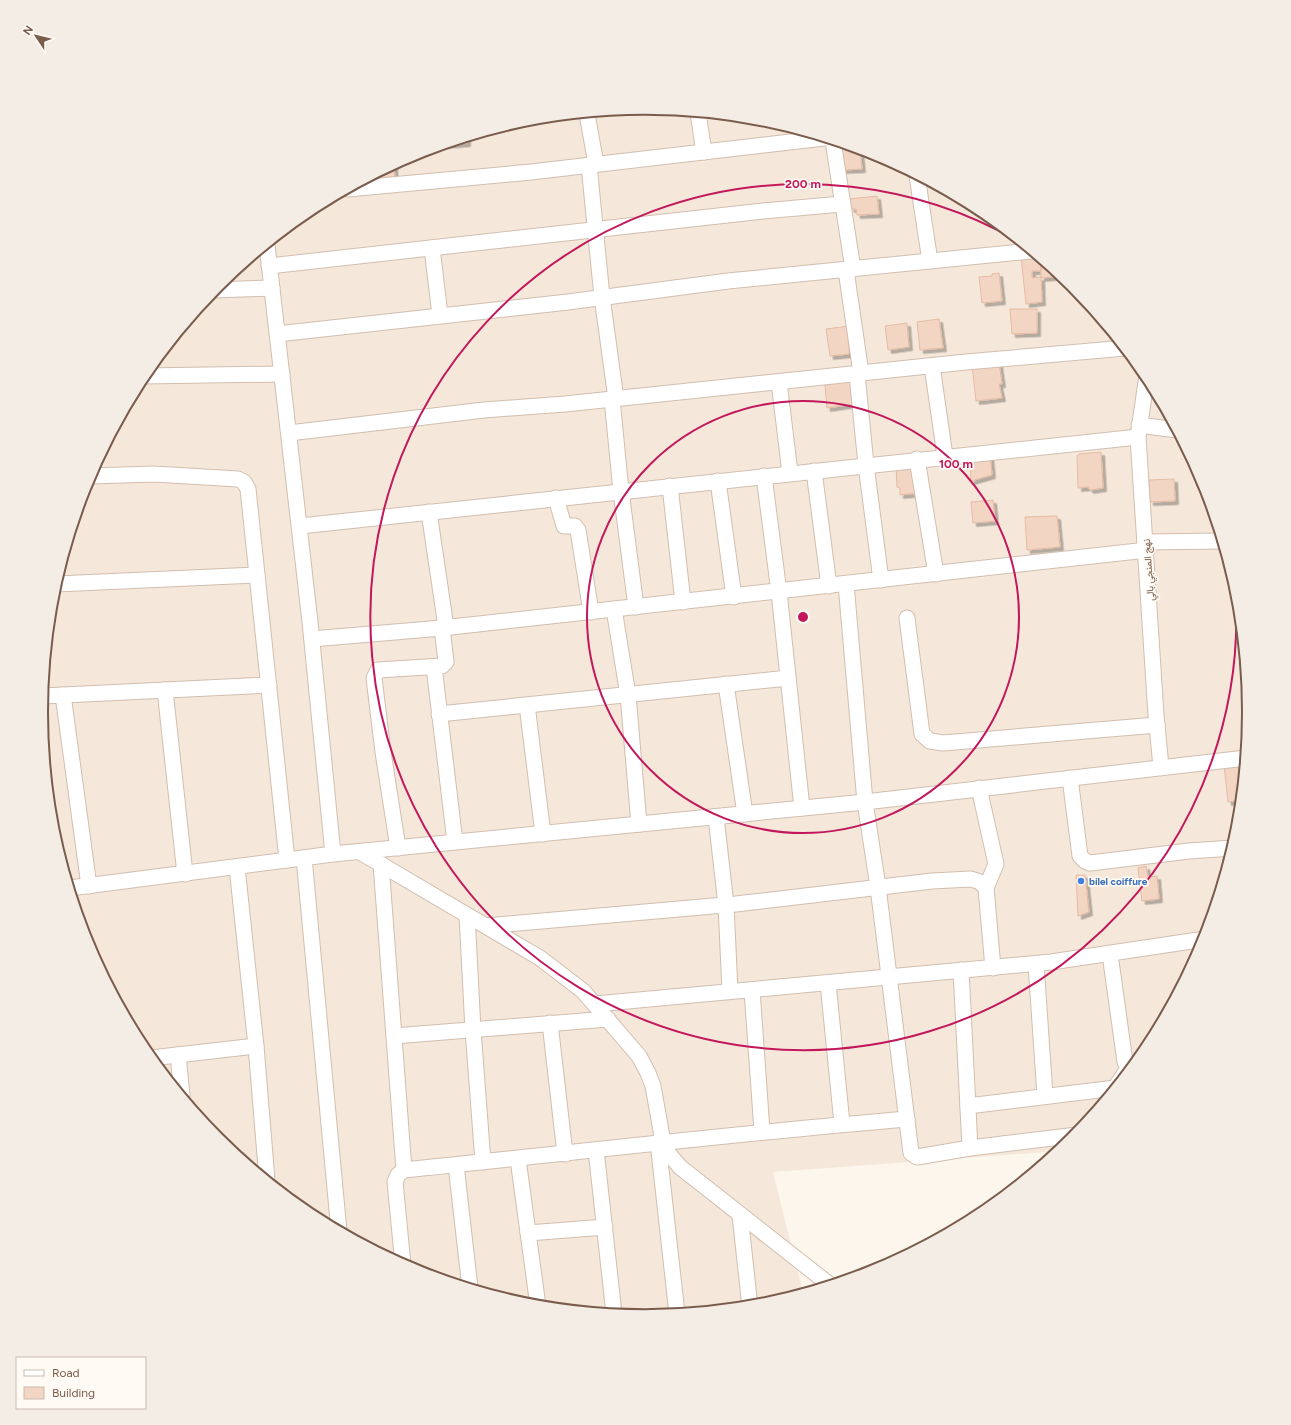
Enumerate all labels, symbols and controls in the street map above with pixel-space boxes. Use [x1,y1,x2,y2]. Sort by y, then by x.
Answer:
north arrow [16,16,56,56]
text: N [20,23,36,38]
text: 200 m [785,177,821,191]
text: 100 m [939,457,973,471]
street label: نهج المنجي بالي [1140,538,1159,601]
centre of rings [796,610,810,624]
place label: bilel coiffure [1089,875,1148,888]
marker: bilel coiffure [1076,876,1086,886]
legend [16,1357,146,1409]
text: Road [52,1366,80,1380]
text: Building [52,1386,95,1400]

